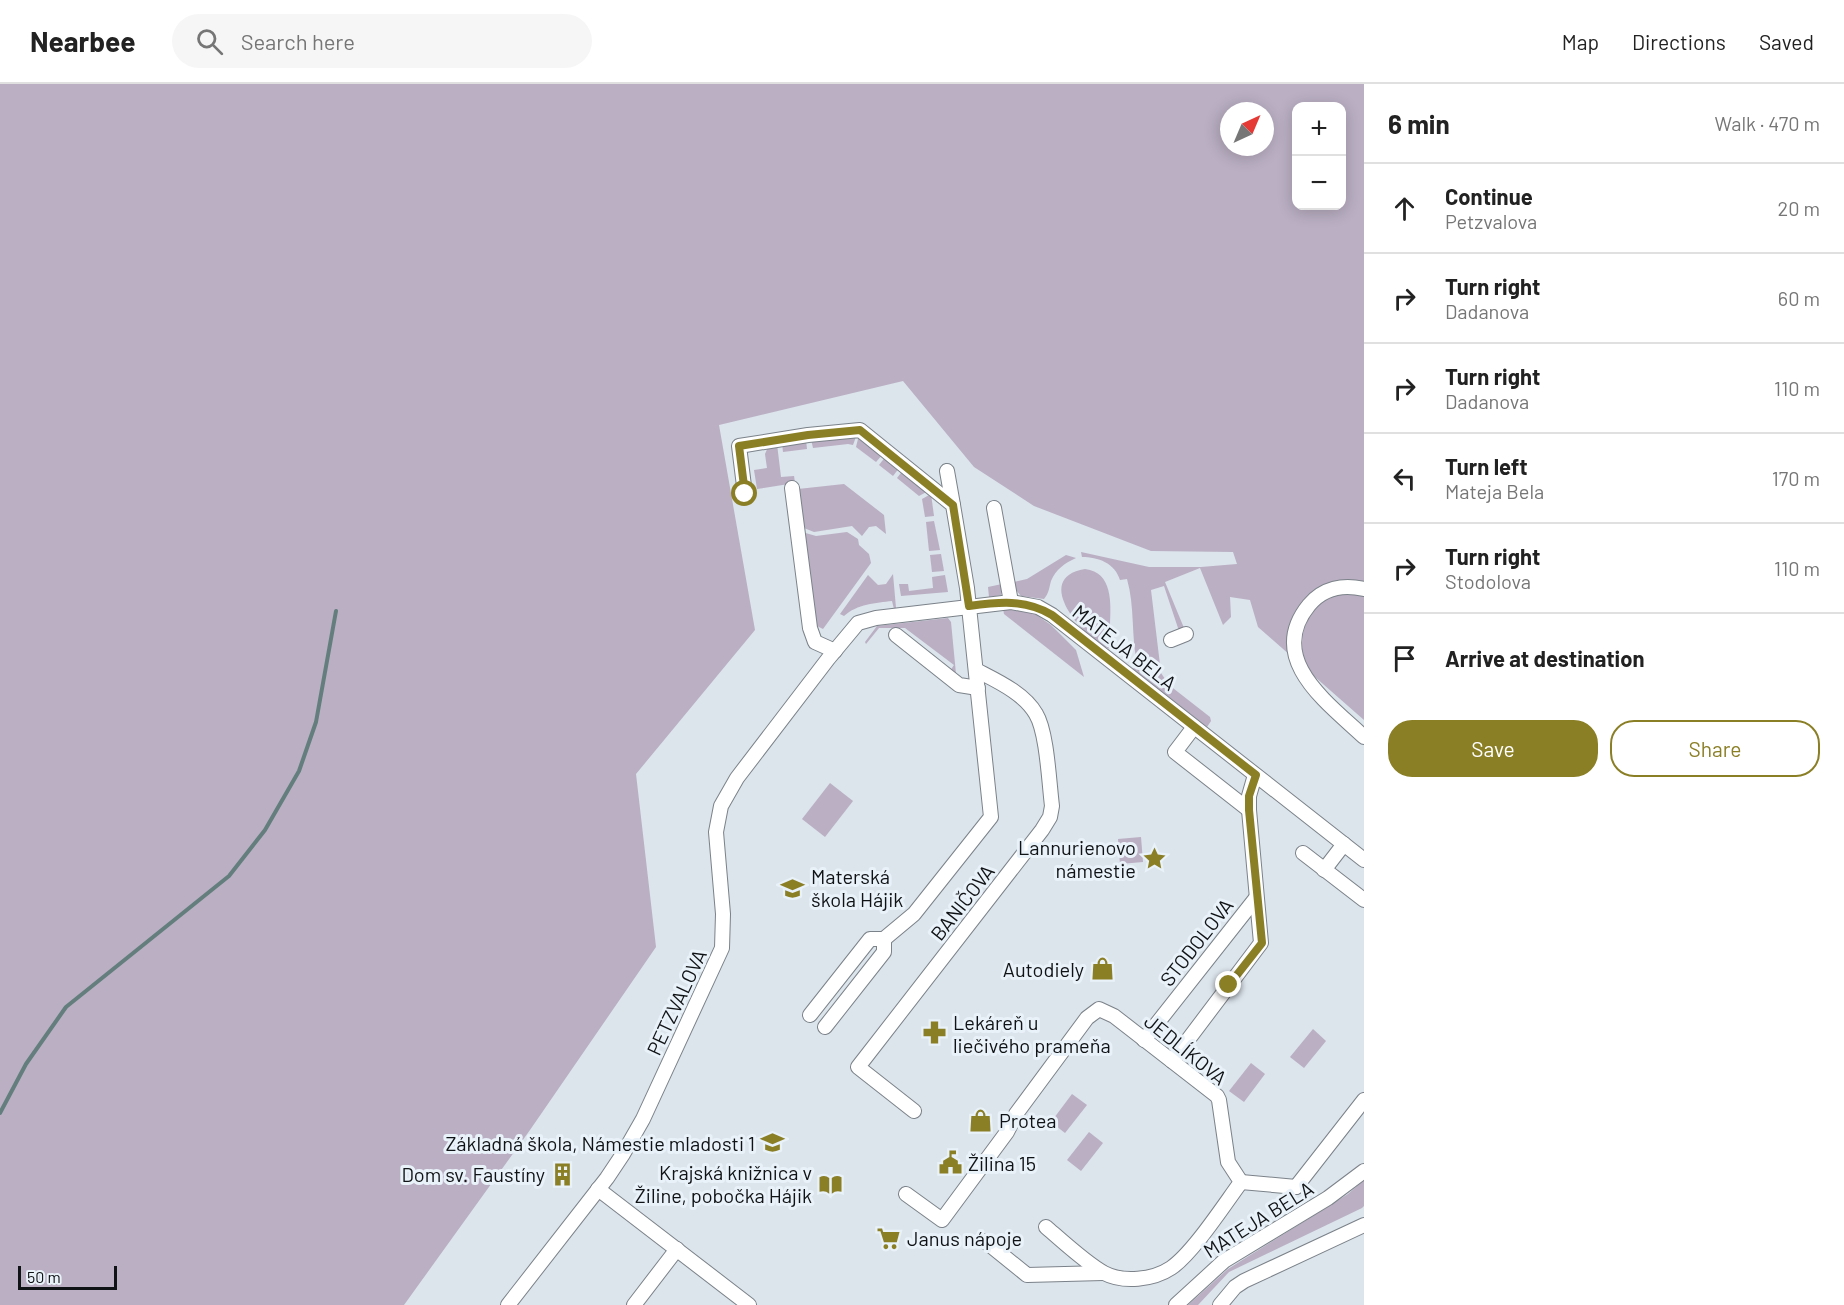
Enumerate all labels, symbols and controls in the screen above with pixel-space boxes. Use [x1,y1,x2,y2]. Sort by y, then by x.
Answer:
search box [172,14,592,68]
text: Nearbee [30,24,136,58]
icon: search [193,25,226,58]
text: Search here [241,28,355,54]
text: Map [1562,29,1599,54]
text: Directions [1632,29,1726,54]
text: Saved [1759,29,1814,54]
north arrow [1220,102,1274,156]
map controls [1292,102,1346,210]
button: + [1292,102,1346,156]
text: 6 min [1388,108,1450,139]
text: Walk · 470 m [1715,111,1820,135]
button: − [1292,156,1346,210]
text: Continue [1445,183,1533,209]
icon: ahead [1388,192,1421,225]
text: 20 m [1777,196,1820,220]
text: Petzvalova [1445,209,1537,233]
text: Turn right [1445,273,1540,299]
icon: right [1388,282,1421,315]
text: 60 m [1778,286,1820,310]
text: Dadanova [1445,299,1529,323]
text: Turn right [1445,363,1540,389]
icon: right [1388,372,1421,405]
text: 110 m [1774,376,1820,400]
text: Dadanova [1445,389,1529,413]
text: Turn left [1445,453,1528,479]
icon: left [1388,462,1421,495]
text: 170 m [1772,466,1820,490]
text: Mateja Bela [1445,479,1544,503]
route start [731,480,757,506]
text: Turn right [1445,543,1540,569]
icon: right [1388,552,1421,585]
text: 110 m [1774,556,1820,580]
text: Stodolova [1445,569,1531,593]
street label: MATEJA BELA [1068,599,1182,695]
icon: arrive [1388,642,1421,675]
text: Arrive at destination [1445,645,1644,671]
button: Save [1388,720,1598,777]
button: Share [1610,720,1820,777]
place label: Lannurienovo námestie [1018,835,1136,882]
place icon: Lannurienovo námestie [1141,846,1167,872]
street label: BANIČOVA [925,859,999,945]
place label: Materská škola Hájik [811,864,903,911]
school or university icon: Materská škola Hájik [780,875,806,901]
street label: STODOLOVA [1154,893,1238,991]
street label: PETZVALOVA [641,945,711,1059]
shop icon: Autodiely [1089,956,1115,982]
place label: Autodiely [1003,957,1084,981]
route end [1215,971,1241,997]
street label: JEDLÍKOVA [1140,1009,1232,1089]
place label: Lekáreň u liečivého prameňa [953,1010,1111,1057]
pharmacy icon: Lekáreň u liečivého prameňa [922,1020,948,1046]
shop icon: Protea [968,1107,994,1133]
place label: Protea [999,1108,1057,1132]
school or university icon: Základná škola, Námestie mladosti 1 [760,1130,786,1156]
place label: Základná škola, Námestie mladosti 1 [445,1131,755,1155]
public building icon: Žilina 15 [937,1150,963,1176]
place label: Žilina 15 [968,1151,1036,1175]
place label: Krajská knižnica v Žiline, pobočka Hájik [635,1160,812,1207]
building icon: Dom sv. Faustíny [550,1161,576,1187]
place label: Dom sv. Faustíny [401,1162,545,1186]
library icon: Krajská knižnica v Žiline, pobočka Hájik [817,1171,843,1197]
street label: MATEJA BELA [1199,1176,1317,1262]
supermarket icon: Janus nápoje [876,1225,902,1251]
place label: Janus nápoje [907,1226,1022,1250]
scale bar [18,1263,117,1290]
text: 50 m [27,1267,61,1286]

